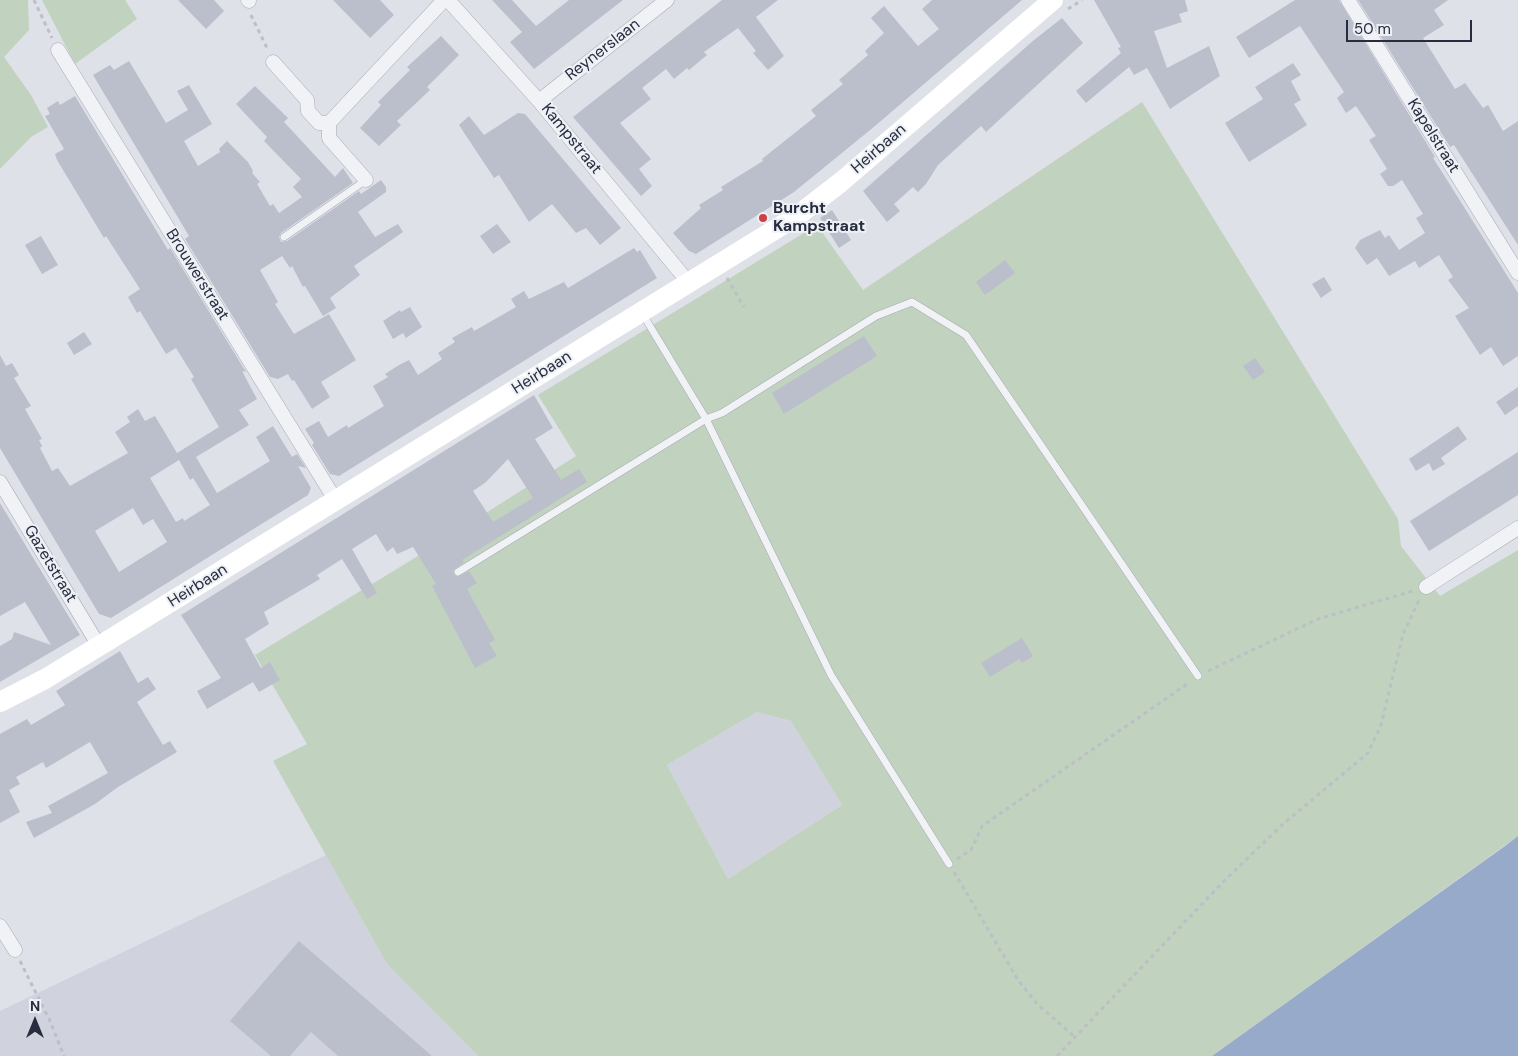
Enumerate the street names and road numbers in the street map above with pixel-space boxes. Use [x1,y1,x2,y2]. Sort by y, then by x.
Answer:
street label: Reynerslaan [562,15,644,85]
street label: Kapelstraat [1403,95,1463,177]
street label: Kampstraat [537,100,605,178]
street label: Heirbaan [848,120,910,178]
street label: Brouwerstraat [161,226,233,324]
street label: Heirbaan [509,347,575,399]
street label: Gazetstraat [19,522,81,606]
street label: Heirbaan [165,560,231,612]

